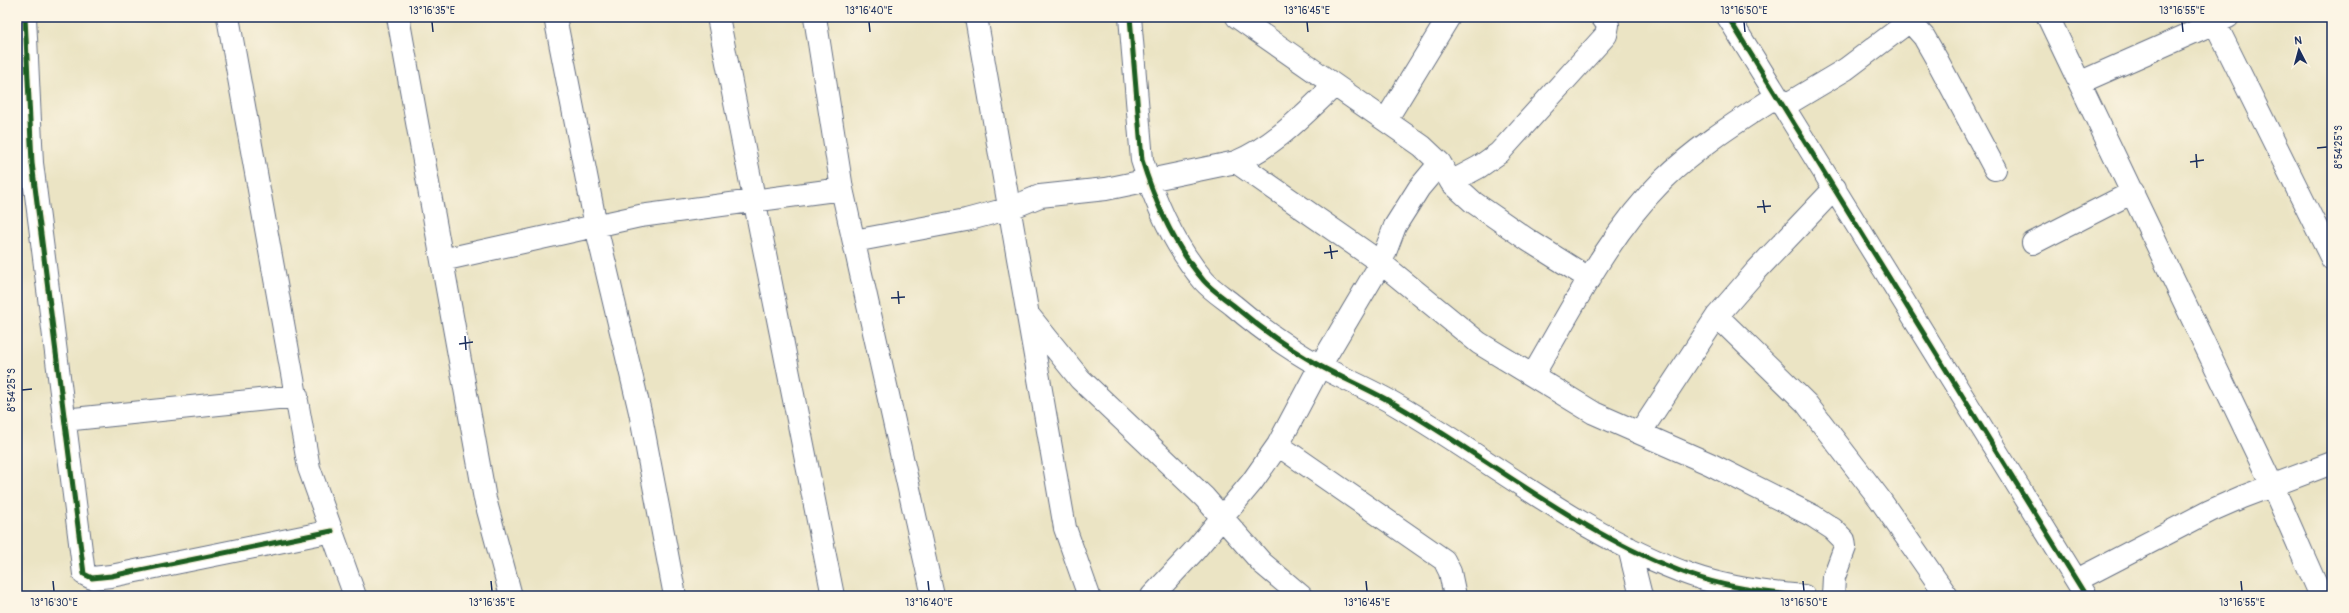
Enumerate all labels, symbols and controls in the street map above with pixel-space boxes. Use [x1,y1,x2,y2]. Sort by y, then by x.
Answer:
text: 13°16'35"E [409,5,455,17]
text: 13°16'40"E [845,5,893,17]
text: 13°16'45"E [1284,5,1330,17]
text: 13°16'50"E [1720,5,1768,17]
text: 13°16'55"E [2159,5,2205,17]
north arrow [2279,30,2319,70]
text: N [2294,34,2303,47]
text: 8°54'25"S [2333,125,2345,169]
text: 8°54'25"S [6,368,18,412]
text: 13°16'30"E [30,597,78,609]
text: 13°16'35"E [469,597,515,609]
text: 13°16'40"E [905,597,953,609]
text: 13°16'45"E [1344,597,1390,609]
text: 13°16'50"E [1780,597,1828,609]
text: 13°16'55"E [2219,597,2265,609]

